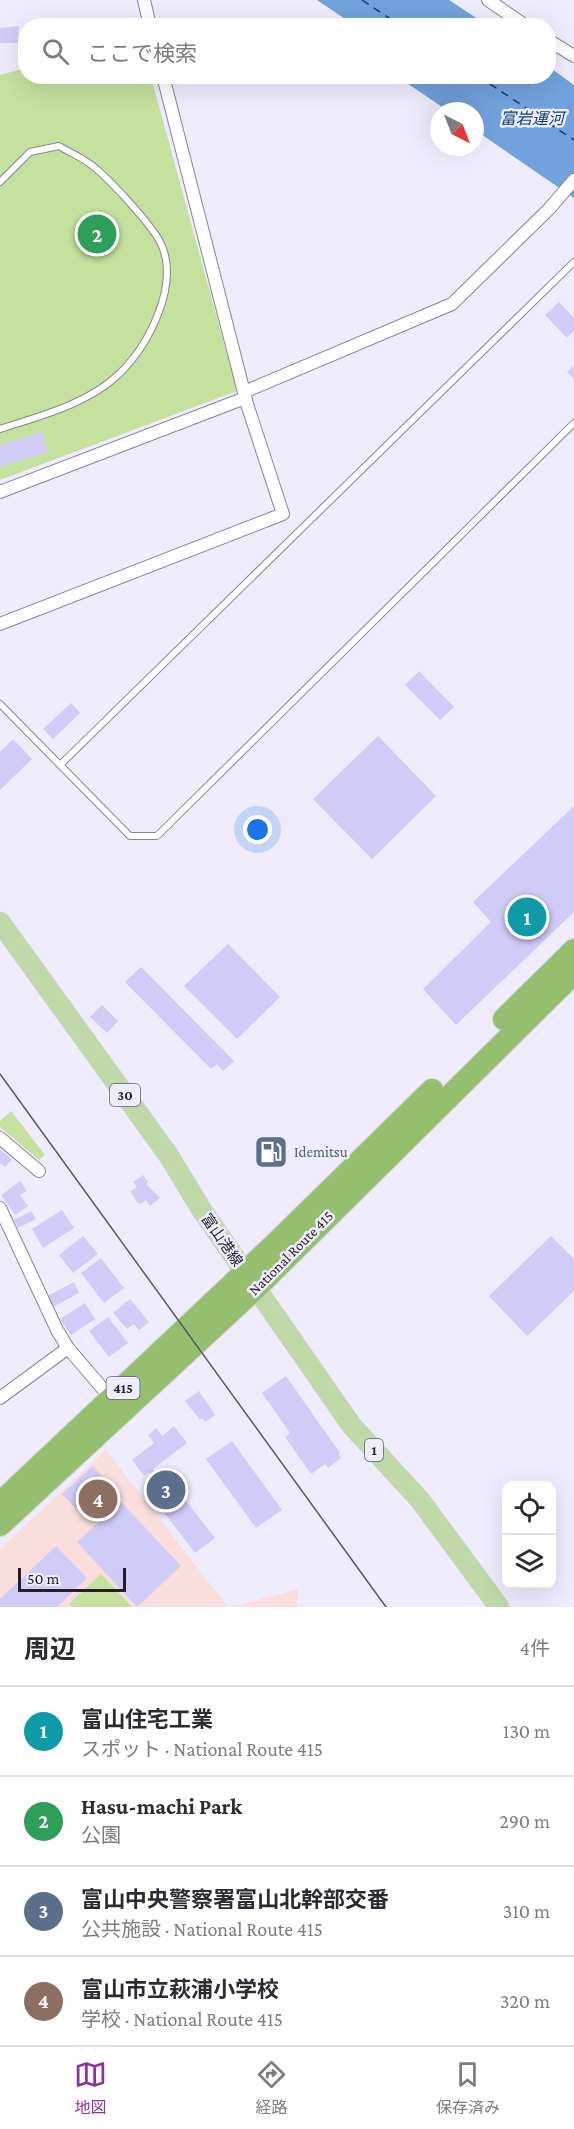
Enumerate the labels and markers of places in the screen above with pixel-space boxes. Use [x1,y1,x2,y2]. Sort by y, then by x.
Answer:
pin: 2 [78,212,116,256]
pin: 1 [508,894,546,940]
fuel station icon: Idemitsu [253,1134,289,1170]
place label: Idemitsu [294,1144,348,1160]
pin: 3 [146,1468,186,1512]
pin: 4 [78,1476,118,1522]

